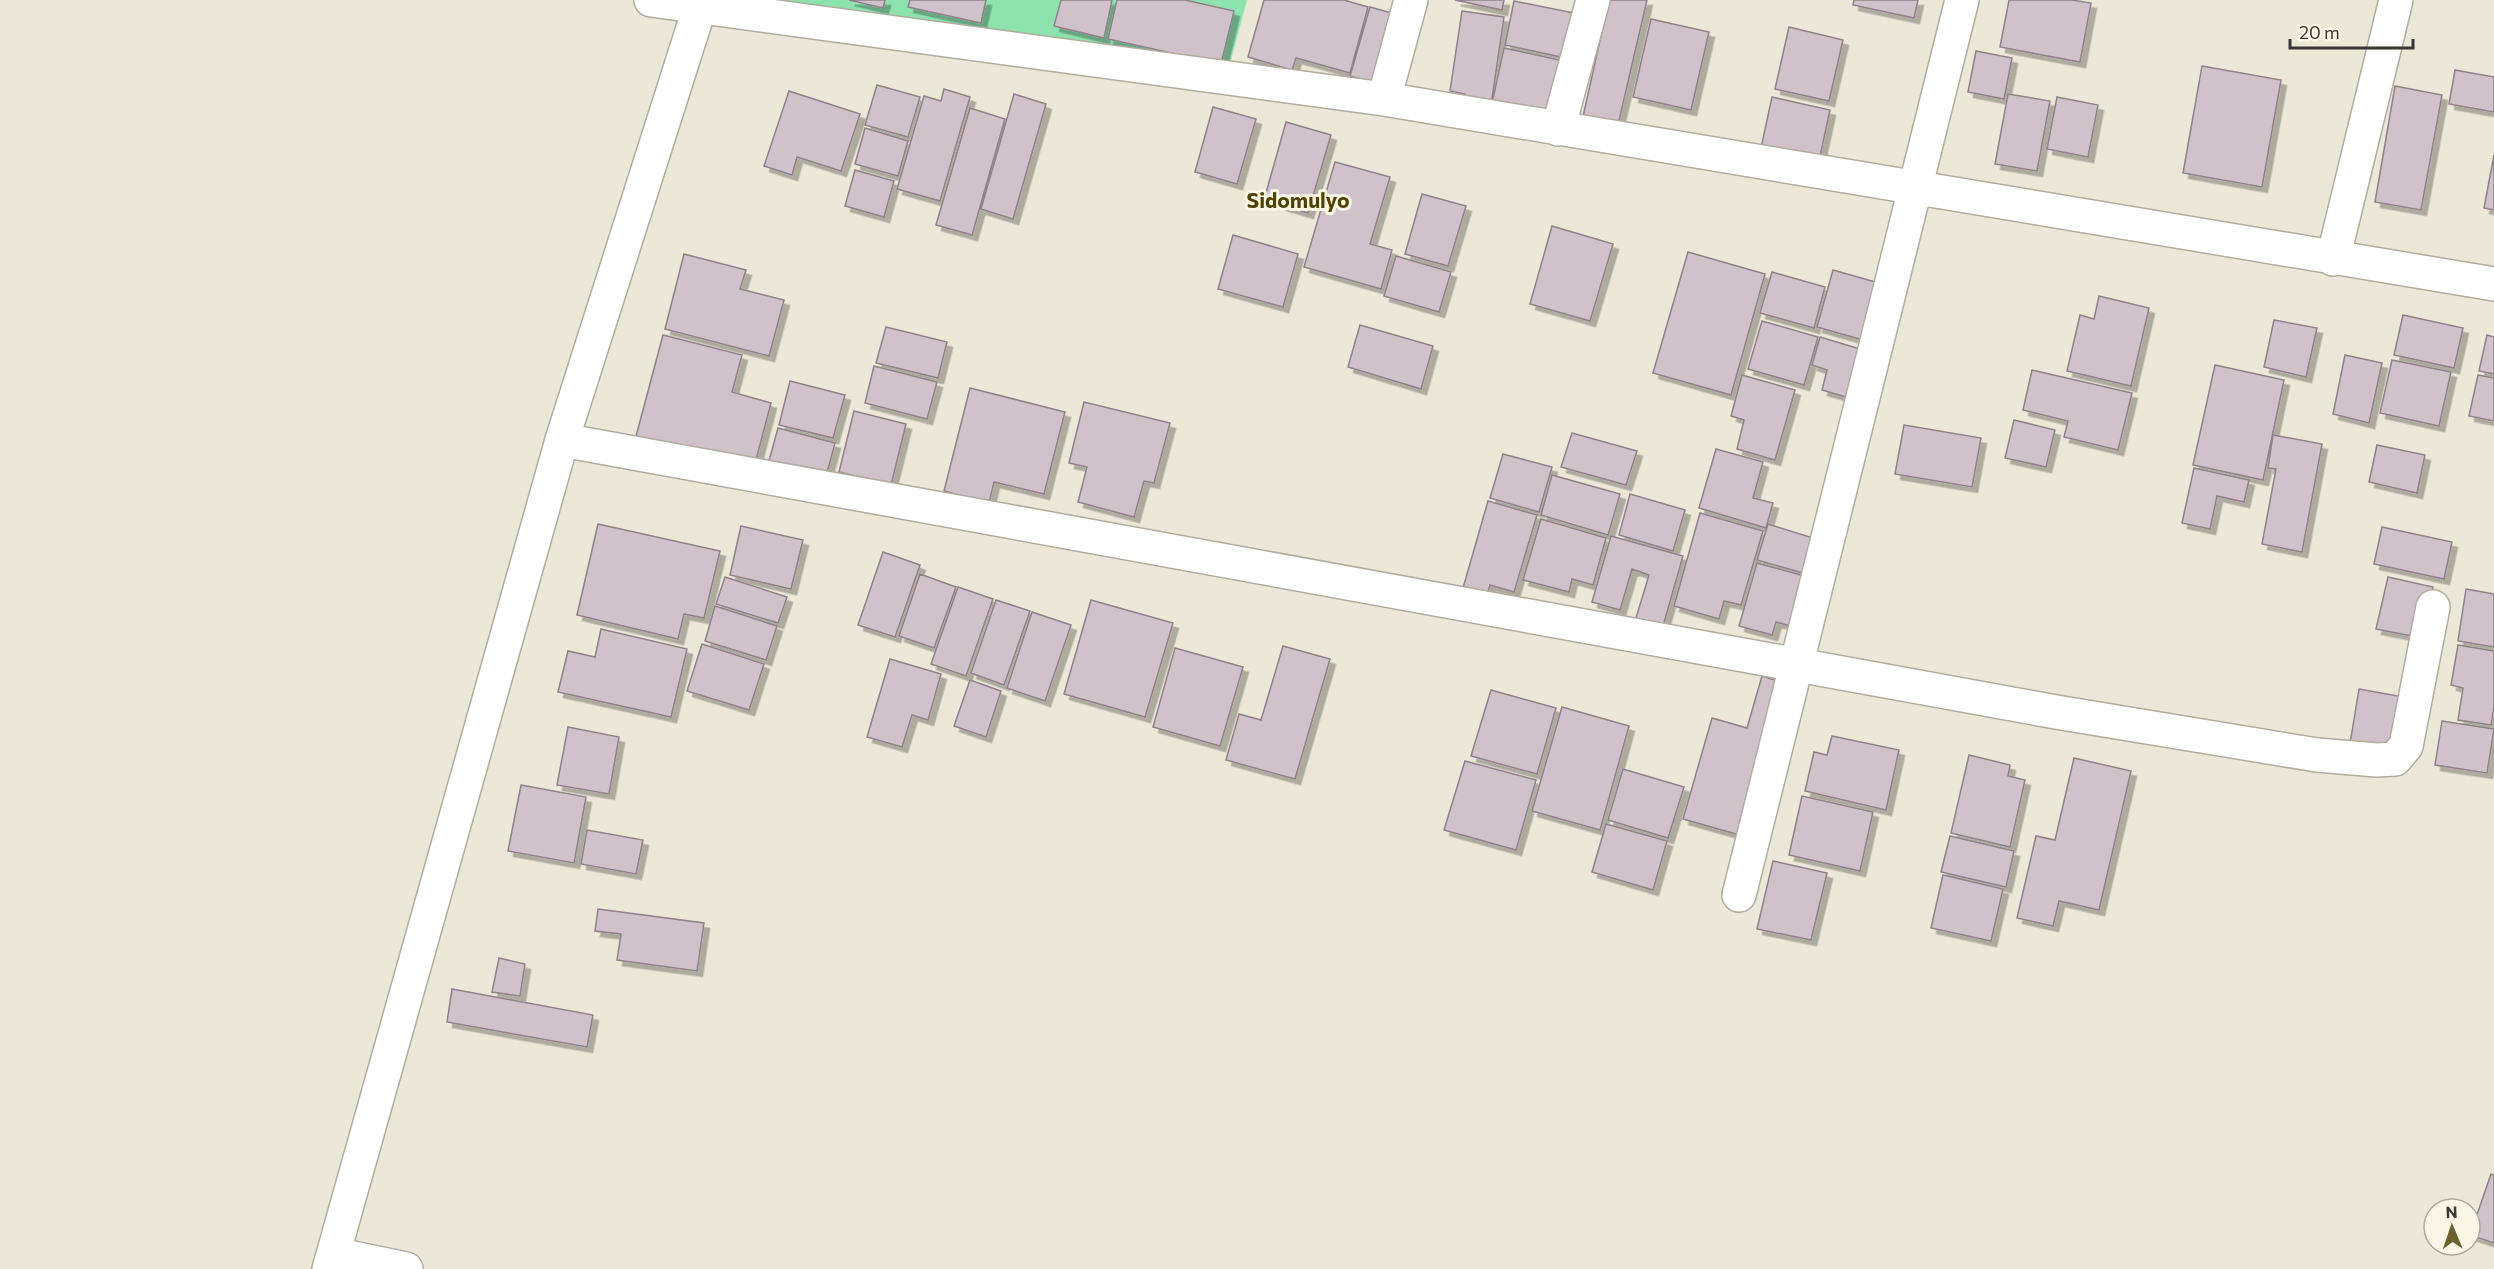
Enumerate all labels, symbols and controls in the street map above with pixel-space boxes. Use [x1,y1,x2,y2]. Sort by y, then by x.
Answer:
scale bar [2290,12,2413,50]
text: 20 m [2299,21,2340,43]
district label: Sidomulyo [1247,187,1349,212]
north arrow [2422,1197,2482,1257]
text: N [2445,1202,2458,1221]

